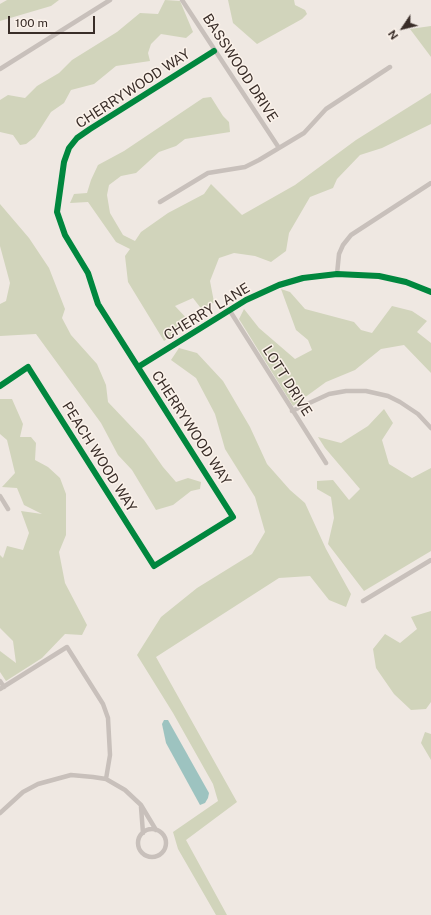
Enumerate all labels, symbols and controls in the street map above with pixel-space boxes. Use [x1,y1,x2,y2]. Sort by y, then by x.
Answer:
scale bar [10,8,97,34]
north arrow [383,8,423,48]
street label: BASSWOOD DRIVE [199,11,281,125]
text: 100 m [15,16,48,30]
text: N [386,28,401,42]
street label: CHERRYWOOD WAY [73,46,193,132]
street label: CHERRY LANE [161,280,253,344]
street label: LOTT DRIVE [259,343,315,419]
street label: CHERRYWOOD WAY [148,368,234,488]
street label: PEACH WOOD WAY [58,399,140,515]

